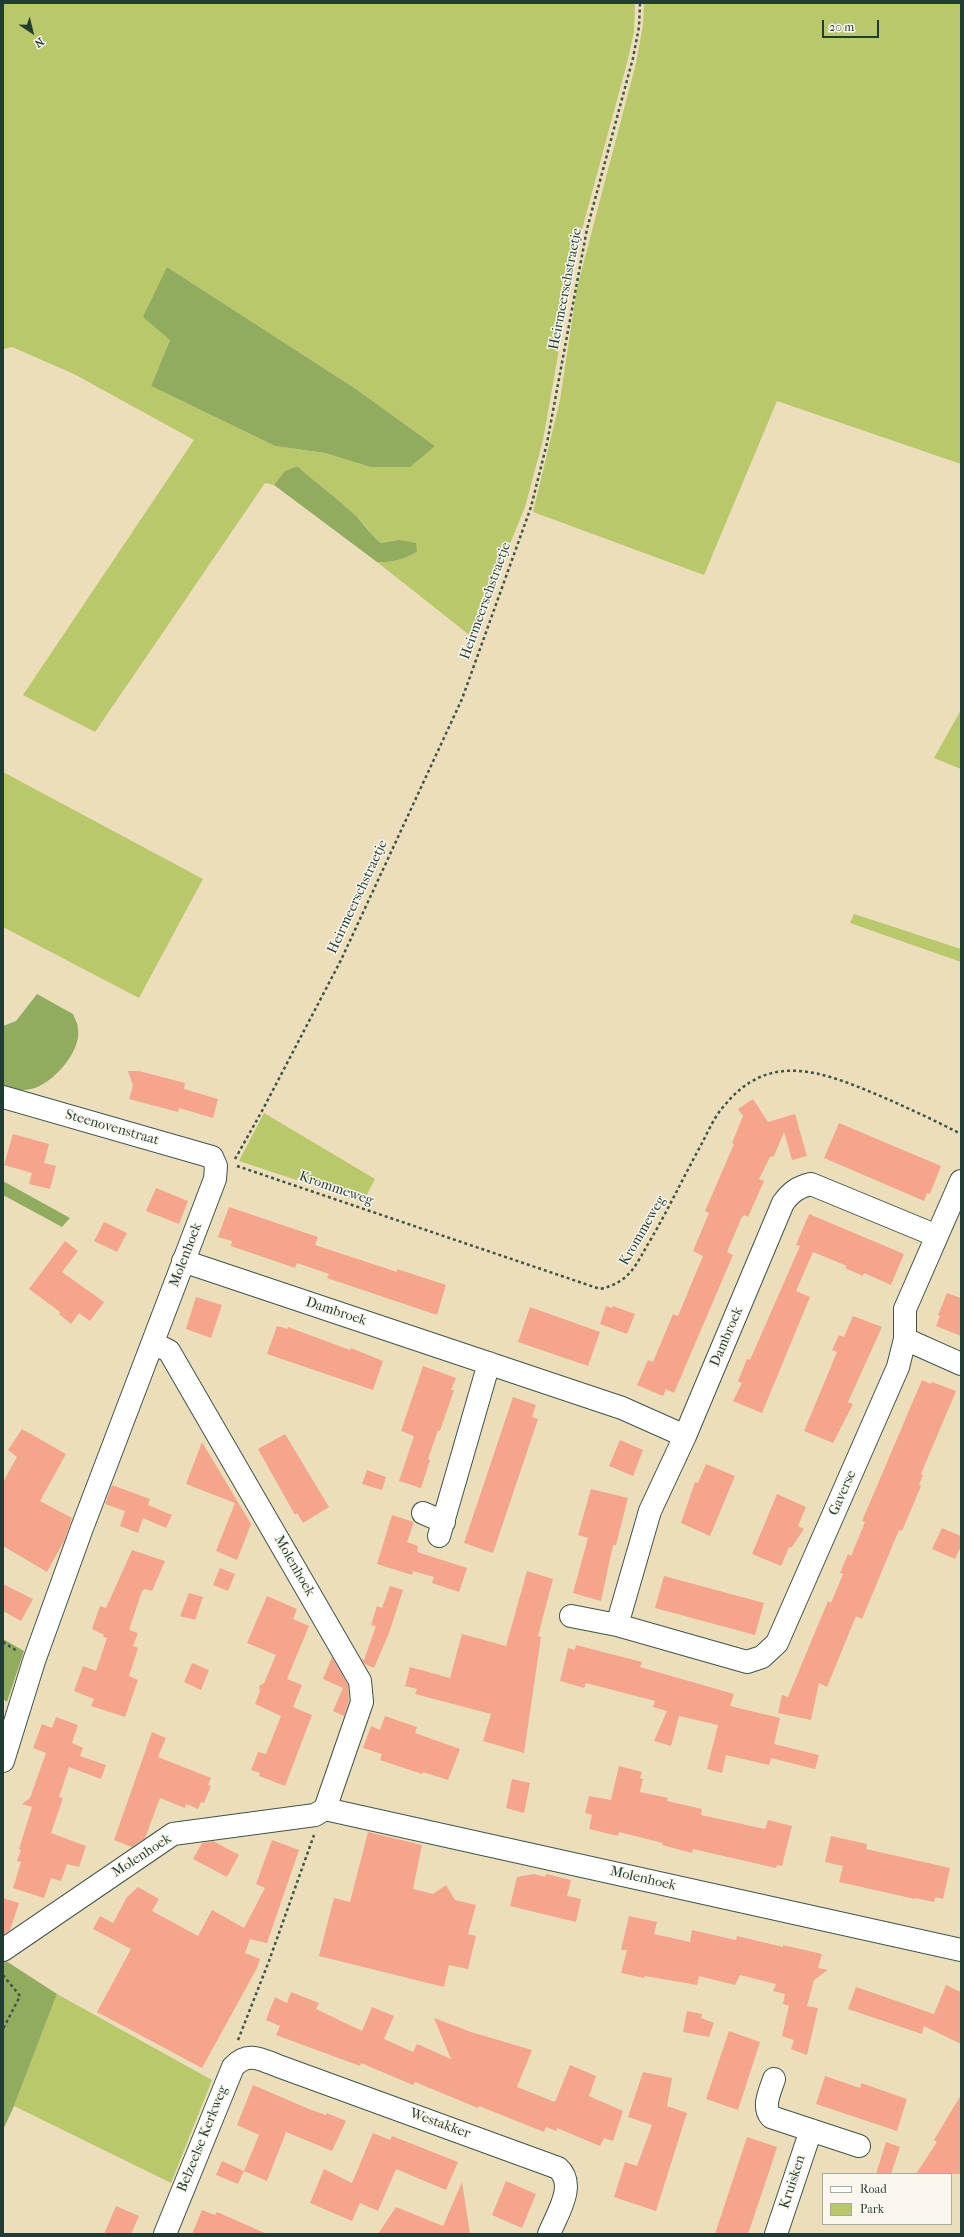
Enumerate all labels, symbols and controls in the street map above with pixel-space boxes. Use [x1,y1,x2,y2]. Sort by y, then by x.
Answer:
north arrow [12,12,52,52]
scale bar [824,12,881,38]
text: 20 m [829,20,854,34]
text: N [32,35,46,50]
street label: Heirmeerschstraetje [546,227,586,351]
street label: Heirmeerschstraetje [457,540,515,662]
street label: Heirmeerschstraetje [324,838,392,956]
street label: Steenovenstraat [63,1107,161,1149]
street label: Krommeweg [297,1168,375,1210]
street label: Krommeweg [616,1193,670,1269]
street label: Molenhoek [166,1221,206,1289]
street label: Dambroek [303,1294,369,1330]
street label: Dambroek [707,1305,747,1369]
street label: Gaverse [826,1468,860,1518]
street label: Molenhoek [270,1533,318,1599]
street label: Molenhoek [109,1831,175,1881]
street label: Molenhoek [608,1863,678,1895]
street label: Belzeelse Kerkweg [174,2083,232,2195]
street label: Westakker [407,2105,473,2143]
street label: Kruisken [776,2153,810,2211]
legend [822,2173,952,2225]
text: Road [860,2182,887,2196]
text: Park [860,2202,884,2216]

